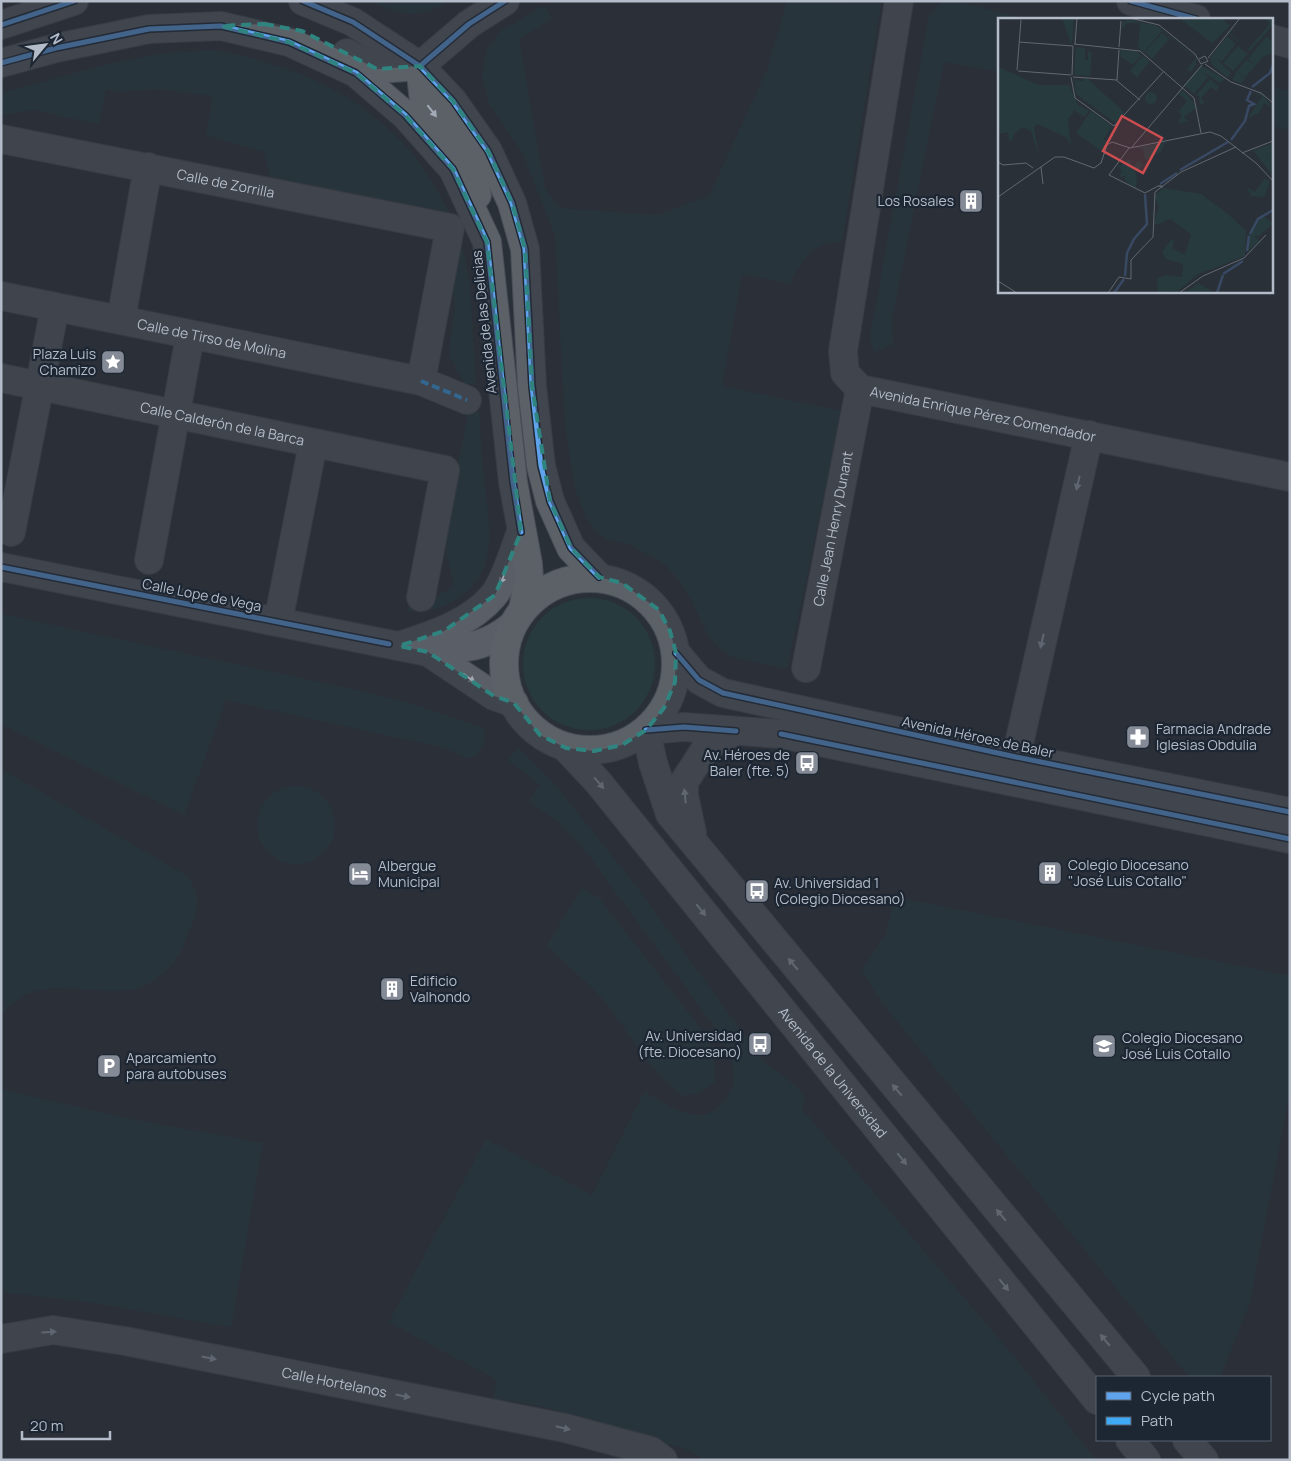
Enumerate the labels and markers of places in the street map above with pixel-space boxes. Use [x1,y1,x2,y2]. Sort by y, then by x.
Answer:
building icon: Los Rosales [958,188,984,214]
place label: Los Rosales [878,191,954,210]
place label: Plaza Luis Chamizo [33,344,96,379]
place icon: Plaza Luis Chamizo [100,349,126,375]
place label: Farmacia Andrade Iglesias Obdulia [1156,719,1271,754]
pharmacy icon: Farmacia Andrade Iglesias Obdulia [1125,724,1151,750]
place label: Av. Héroes de Baler (fte. 5) [704,745,790,780]
bus stop icon: Av. Héroes de Baler (fte. 5) [794,750,820,776]
place label: Colegio Diocesano "José Luis Cotallo" [1068,855,1189,890]
place label: Albergue Municipal [378,856,440,891]
building icon: Colegio Diocesano "José Luis Cotallo" [1037,860,1063,886]
hotel icon: Albergue Municipal [347,861,373,887]
place label: Av. Universidad 1 (Colegio Diocesano) [774,873,906,908]
bus stop icon: Av. Universidad 1 (Colegio Diocesano) [744,878,770,904]
place label: Edificio Valhondo [410,971,470,1006]
building icon: Edificio Valhondo [379,976,405,1002]
place label: Av. Universidad (fte. Diocesano) [638,1026,742,1061]
place label: Colegio Diocesano José Luis Cotallo [1122,1028,1243,1063]
bus stop icon: Av. Universidad (fte. Diocesano) [747,1031,773,1057]
school or university icon: Colegio Diocesano José Luis Cotallo [1091,1033,1117,1059]
place label: Aparcamiento para autobuses [126,1048,227,1083]
parking icon: Aparcamiento para autobuses [96,1053,122,1079]

